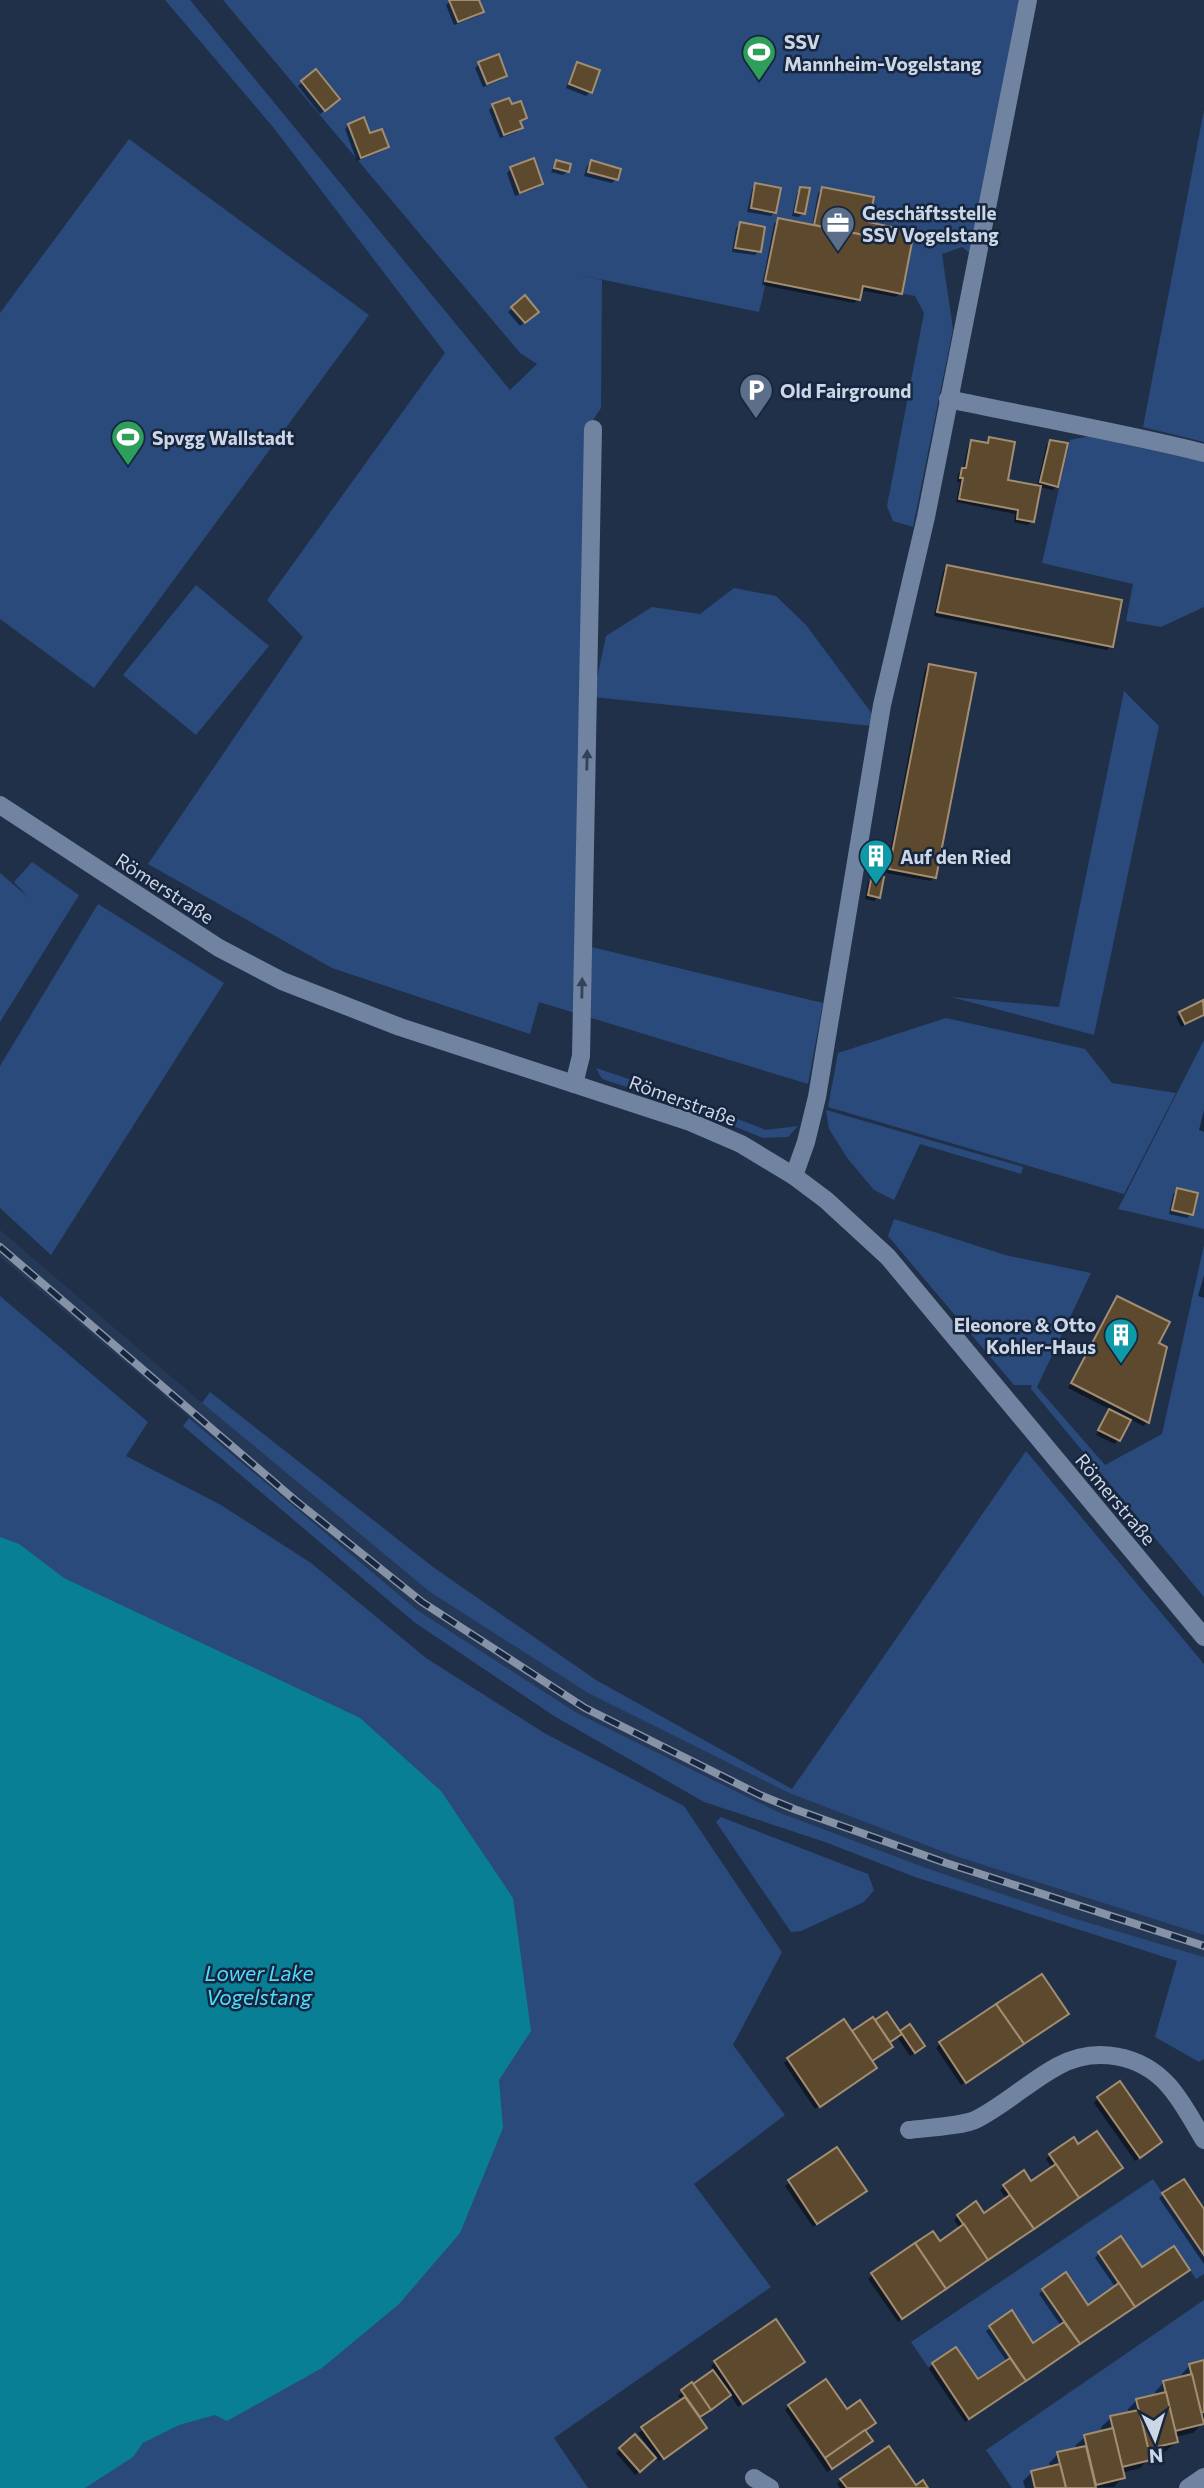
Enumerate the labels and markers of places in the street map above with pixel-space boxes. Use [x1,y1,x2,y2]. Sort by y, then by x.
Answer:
place label: SSV Mannheim-Vogelstang [784,30,982,75]
sports icon: SSV Mannheim-Vogelstang [740,33,778,82]
place label: Geschäftsstelle SSV Vogelstang [862,201,999,246]
office icon: Geschäftsstelle SSV Vogelstang [819,204,857,253]
parking icon: Old Fairground [737,371,775,420]
place label: Old Fairground [780,379,911,402]
sports icon: Spvgg Wallstadt [109,418,147,467]
place label: Spvgg Wallstadt [152,426,294,449]
building icon: Auf den Ried [857,837,895,886]
place label: Auf den Ried [900,845,1011,868]
place label: Eleonore & Otto Kohler-Haus [954,1313,1096,1358]
building icon: Eleonore & Otto Kohler-Haus [1102,1316,1140,1365]

